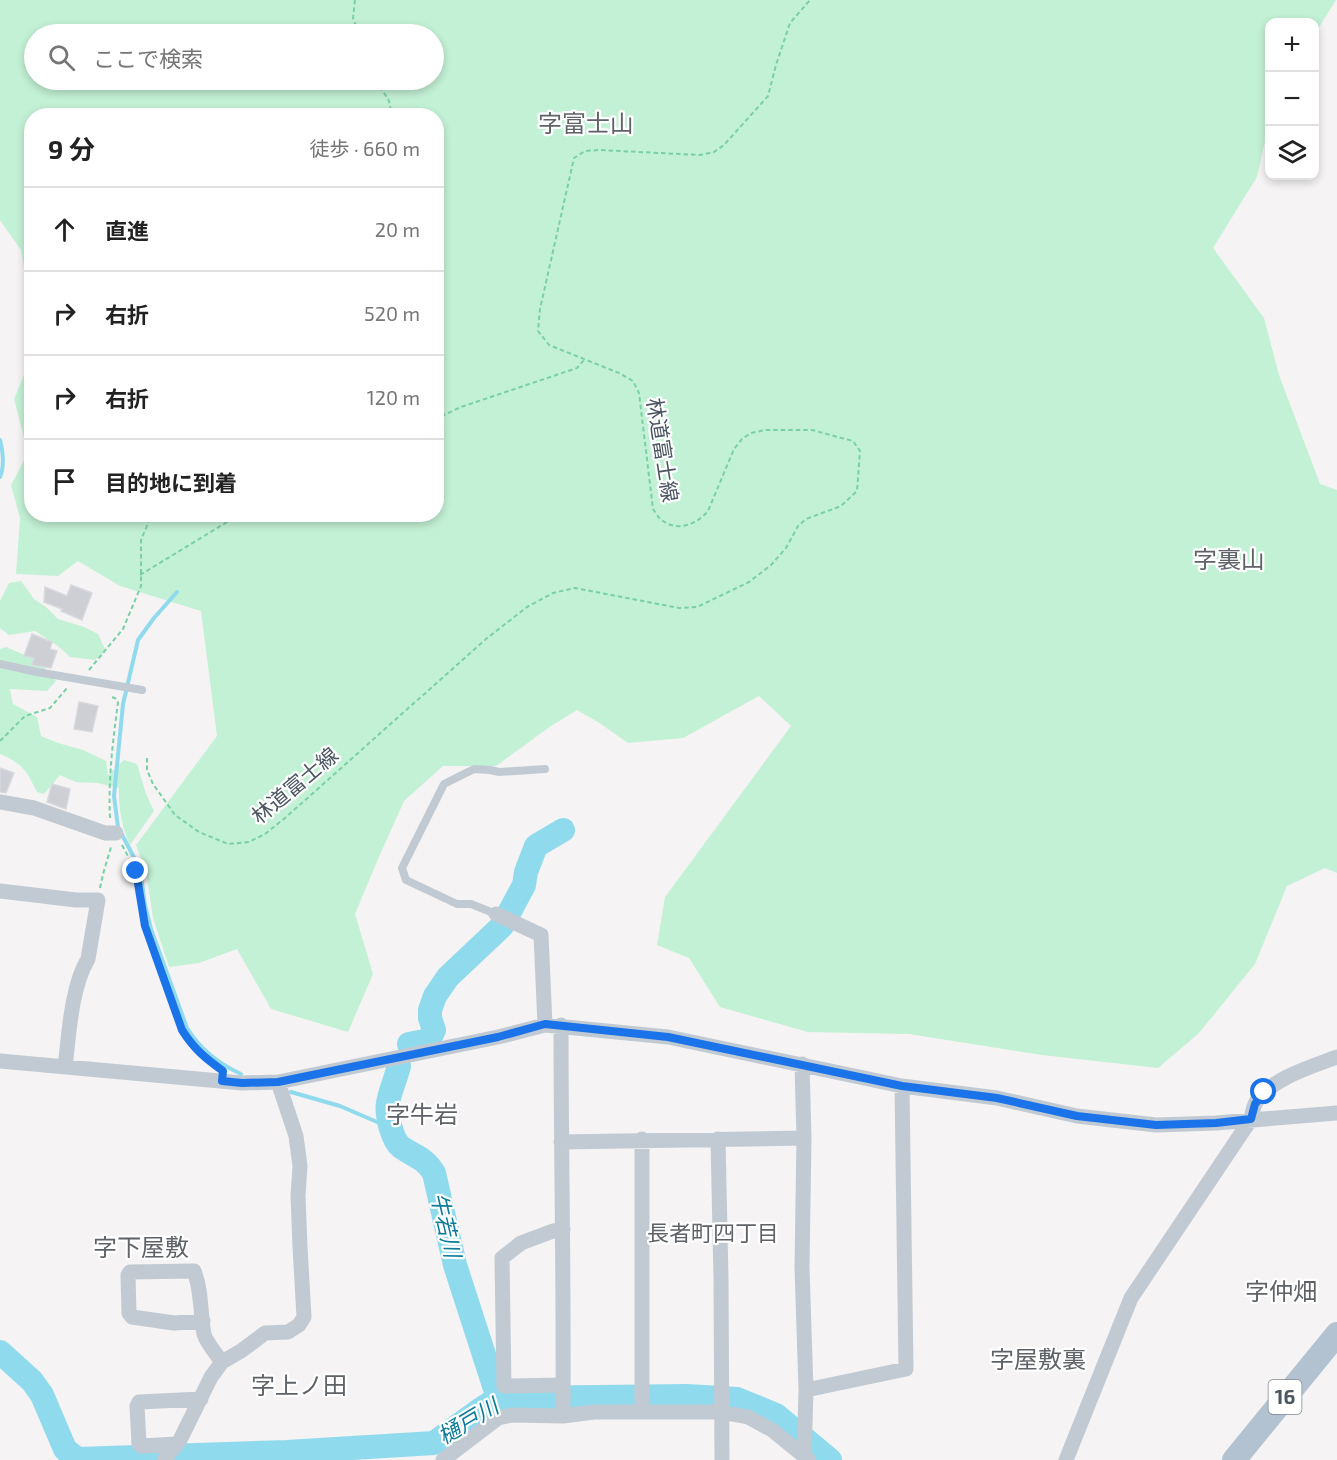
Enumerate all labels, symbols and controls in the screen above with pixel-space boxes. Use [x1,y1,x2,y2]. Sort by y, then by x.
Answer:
map controls [1265,18,1319,180]
button: + [1265,18,1319,72]
search box [24,24,444,90]
icon: search [45,41,78,74]
text: ここで検索 [93,45,203,71]
button: − [1265,72,1319,126]
district label: 字富士山 [538,108,634,137]
button: layers [1265,126,1319,180]
text: 9 分 [48,133,95,164]
text: 徒歩 · 660 m [309,136,420,160]
icon: ahead [48,213,81,246]
text: 直進 [105,217,149,243]
text: 20 m [375,217,420,241]
icon: right [48,297,81,330]
text: 右折 [105,301,149,327]
text: 520 m [364,301,420,325]
icon: right [48,381,81,414]
text: 右折 [105,385,149,411]
text: 120 m [367,385,420,409]
street label: 林道富士線 [643,396,684,504]
icon: arrive [48,465,81,498]
text: 目的地に到着 [105,469,237,495]
district label: 字裏山 [1193,544,1265,573]
street label: 林道富士線 [246,742,342,828]
route end [122,857,148,883]
route start [1250,1078,1276,1104]
district label: 字牛岩 [386,1099,458,1128]
water label: 牛若川 [427,1190,468,1262]
district label: 長者町四丁目 [647,1219,779,1245]
district label: 字下屋敷 [93,1232,189,1261]
district label: 字仲畑 [1245,1276,1317,1305]
district label: 字屋敷裏 [990,1344,1086,1373]
district label: 字上ノ田 [251,1370,347,1399]
road number: 16 [1268,1380,1302,1414]
water label: 樋戸川 [432,1391,504,1448]

